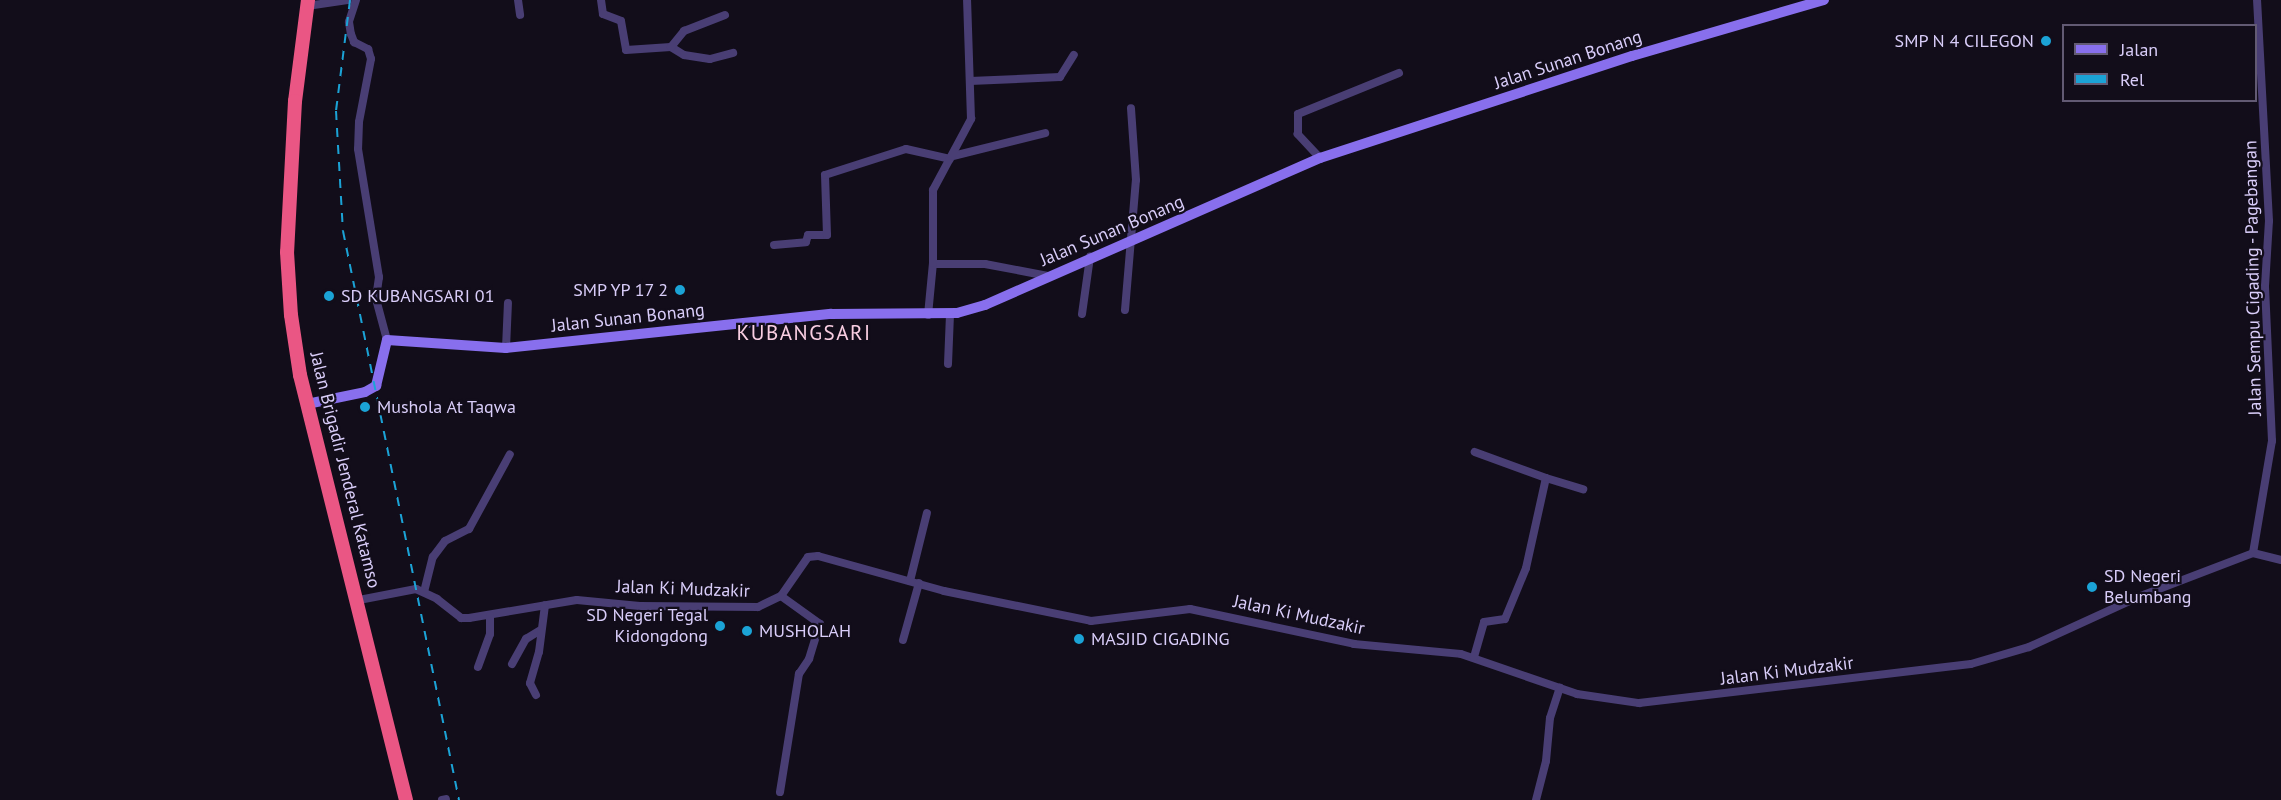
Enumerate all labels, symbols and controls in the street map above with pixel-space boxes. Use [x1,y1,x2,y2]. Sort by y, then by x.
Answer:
legend [2062,24,2257,102]
street label: Jalan Sunan Bonang [1491,26,1645,94]
place label: SMP N 4 CILEGON [1894,30,2034,52]
marker: SMP N 4 CILEGON [2039,34,2053,48]
text: Jalan [2120,38,2158,61]
text: Rel [2120,68,2144,91]
street label: Jalan Sempu Cigading - Pagebangan [2240,139,2266,417]
street label: Jalan Sunan Bonang [1037,191,1187,271]
place label: SMP YP 17 2 [570,279,668,301]
marker: SMP YP 17 2 [673,283,687,297]
place label: SD KUBANGSARI 01 [341,285,494,307]
marker: SD KUBANGSARI 01 [322,289,336,303]
street label: Jalan Sunan Bonang [550,299,706,337]
district label: KUBANGSARI [736,320,872,346]
street label: Jalan Brigadir Jenderal Katamso [305,350,385,590]
place label: Mushola At Taqwa [377,396,517,418]
marker: Mushola At Taqwa [358,400,372,414]
place label: SD Negeri Belumbang [2104,566,2191,608]
street label: Jalan Ki Mudzakir [616,576,750,602]
marker: SD Negeri Belumbang [2085,580,2099,594]
street label: Jalan Ki Mudzakir [1231,591,1367,639]
place label: SD Negeri Tegal Kidongdong [586,605,708,648]
marker: SD Negeri Tegal Kidongdong [713,619,727,633]
place label: MUSHOLAH [759,620,851,642]
marker: MUSHOLAH [740,624,754,638]
place label: MASJID CIGADING [1091,628,1230,650]
marker: MASJID CIGADING [1072,632,1086,646]
street label: Jalan Ki Mudzakir [1719,652,1855,690]

